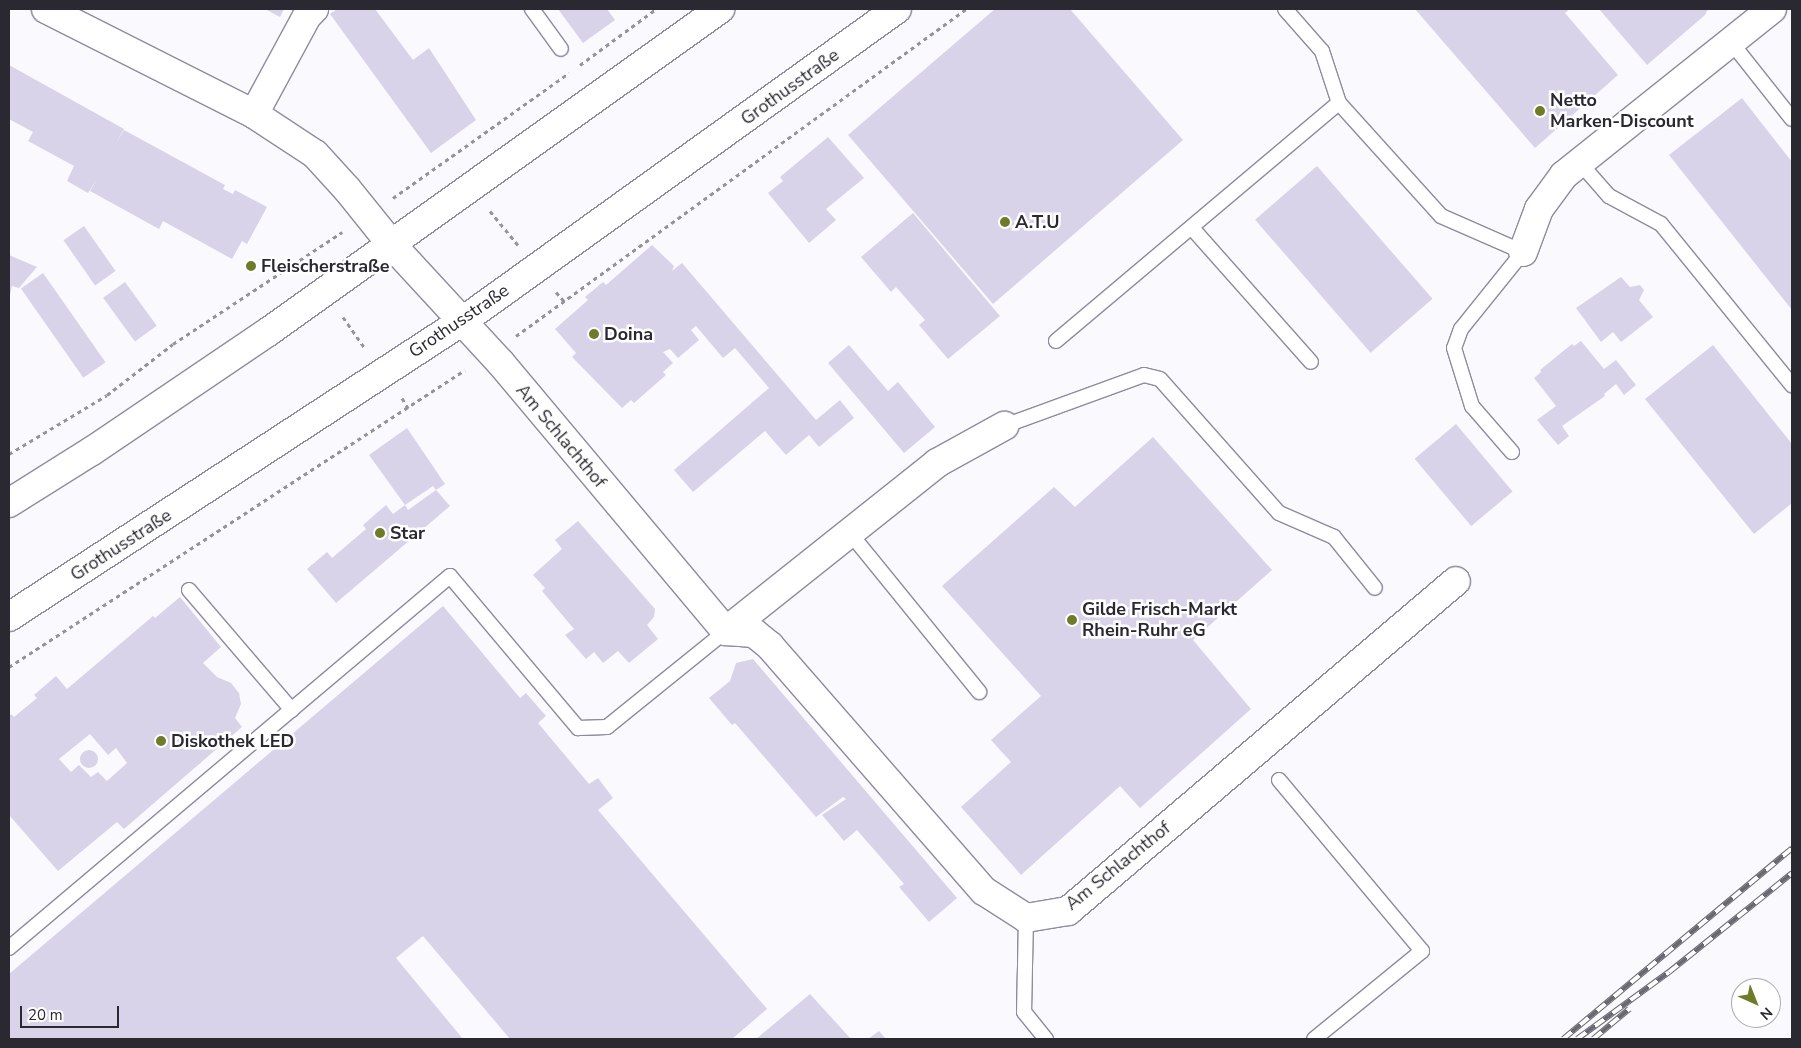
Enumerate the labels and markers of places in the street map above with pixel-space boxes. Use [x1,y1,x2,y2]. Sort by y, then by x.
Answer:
place label: Netto Marken-Discount [1550,90,1694,132]
marker: Netto Marken-Discount [1534,105,1546,117]
place label: A.T.U [1015,211,1059,233]
marker: A.T.U [999,216,1011,228]
place label: Fleischerstraße [261,255,390,277]
marker: Fleischerstraße [245,260,257,272]
place label: Doina [604,323,653,345]
marker: Doina [588,328,600,340]
place label: Star [390,522,425,544]
marker: Star [374,527,386,539]
place label: Gilde Frisch-Markt Rhein-Ruhr eG [1082,599,1237,642]
marker: Gilde Frisch-Markt Rhein-Ruhr eG [1066,614,1078,626]
place label: Diskothek LED [171,730,294,752]
marker: Diskothek LED [155,735,167,747]

